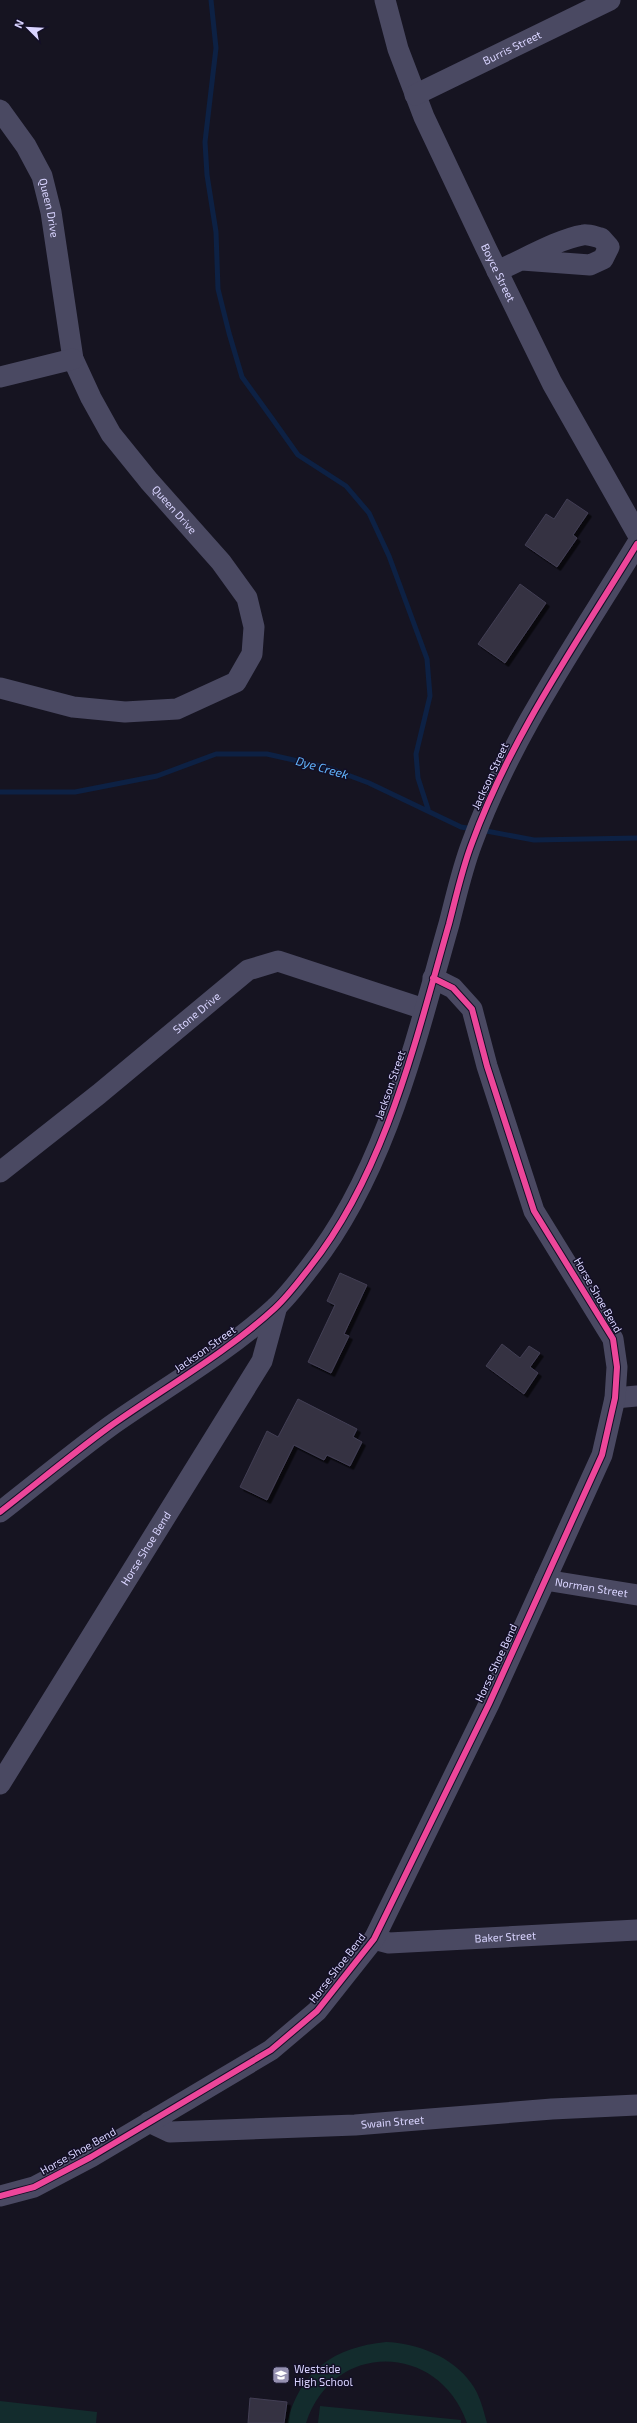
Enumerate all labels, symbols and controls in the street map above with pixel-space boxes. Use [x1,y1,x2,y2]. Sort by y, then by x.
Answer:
north arrow [8,8,48,48]
text: N [11,17,26,30]
street label: Burris Street [481,28,543,67]
street label: Queen Drive [36,177,62,238]
street label: Boyce Street [479,241,518,304]
street label: Queen Drive [149,482,200,536]
street label: Jackson Street [468,740,511,811]
water label: Dye Creek [294,753,350,782]
street label: Stone Drive [170,989,223,1036]
street label: Jackson Street [372,1049,407,1121]
street label: Horse Shoe Bend [572,1255,625,1335]
street label: Jackson Street [171,1323,238,1375]
street label: Horse Shoe Bend [118,1509,173,1588]
street label: Norman Street [554,1575,629,1599]
street label: Horse Shoe Bend [472,1622,519,1704]
street label: Baker Street [474,1928,536,1945]
street label: Horse Shoe Bend [305,1930,368,2005]
street label: Swain Street [360,2112,425,2131]
street label: Horse Shoe Bend [38,2124,118,2177]
place label: Westside High School [294,2362,353,2388]
school or university icon: Westside High School [271,2365,291,2385]

